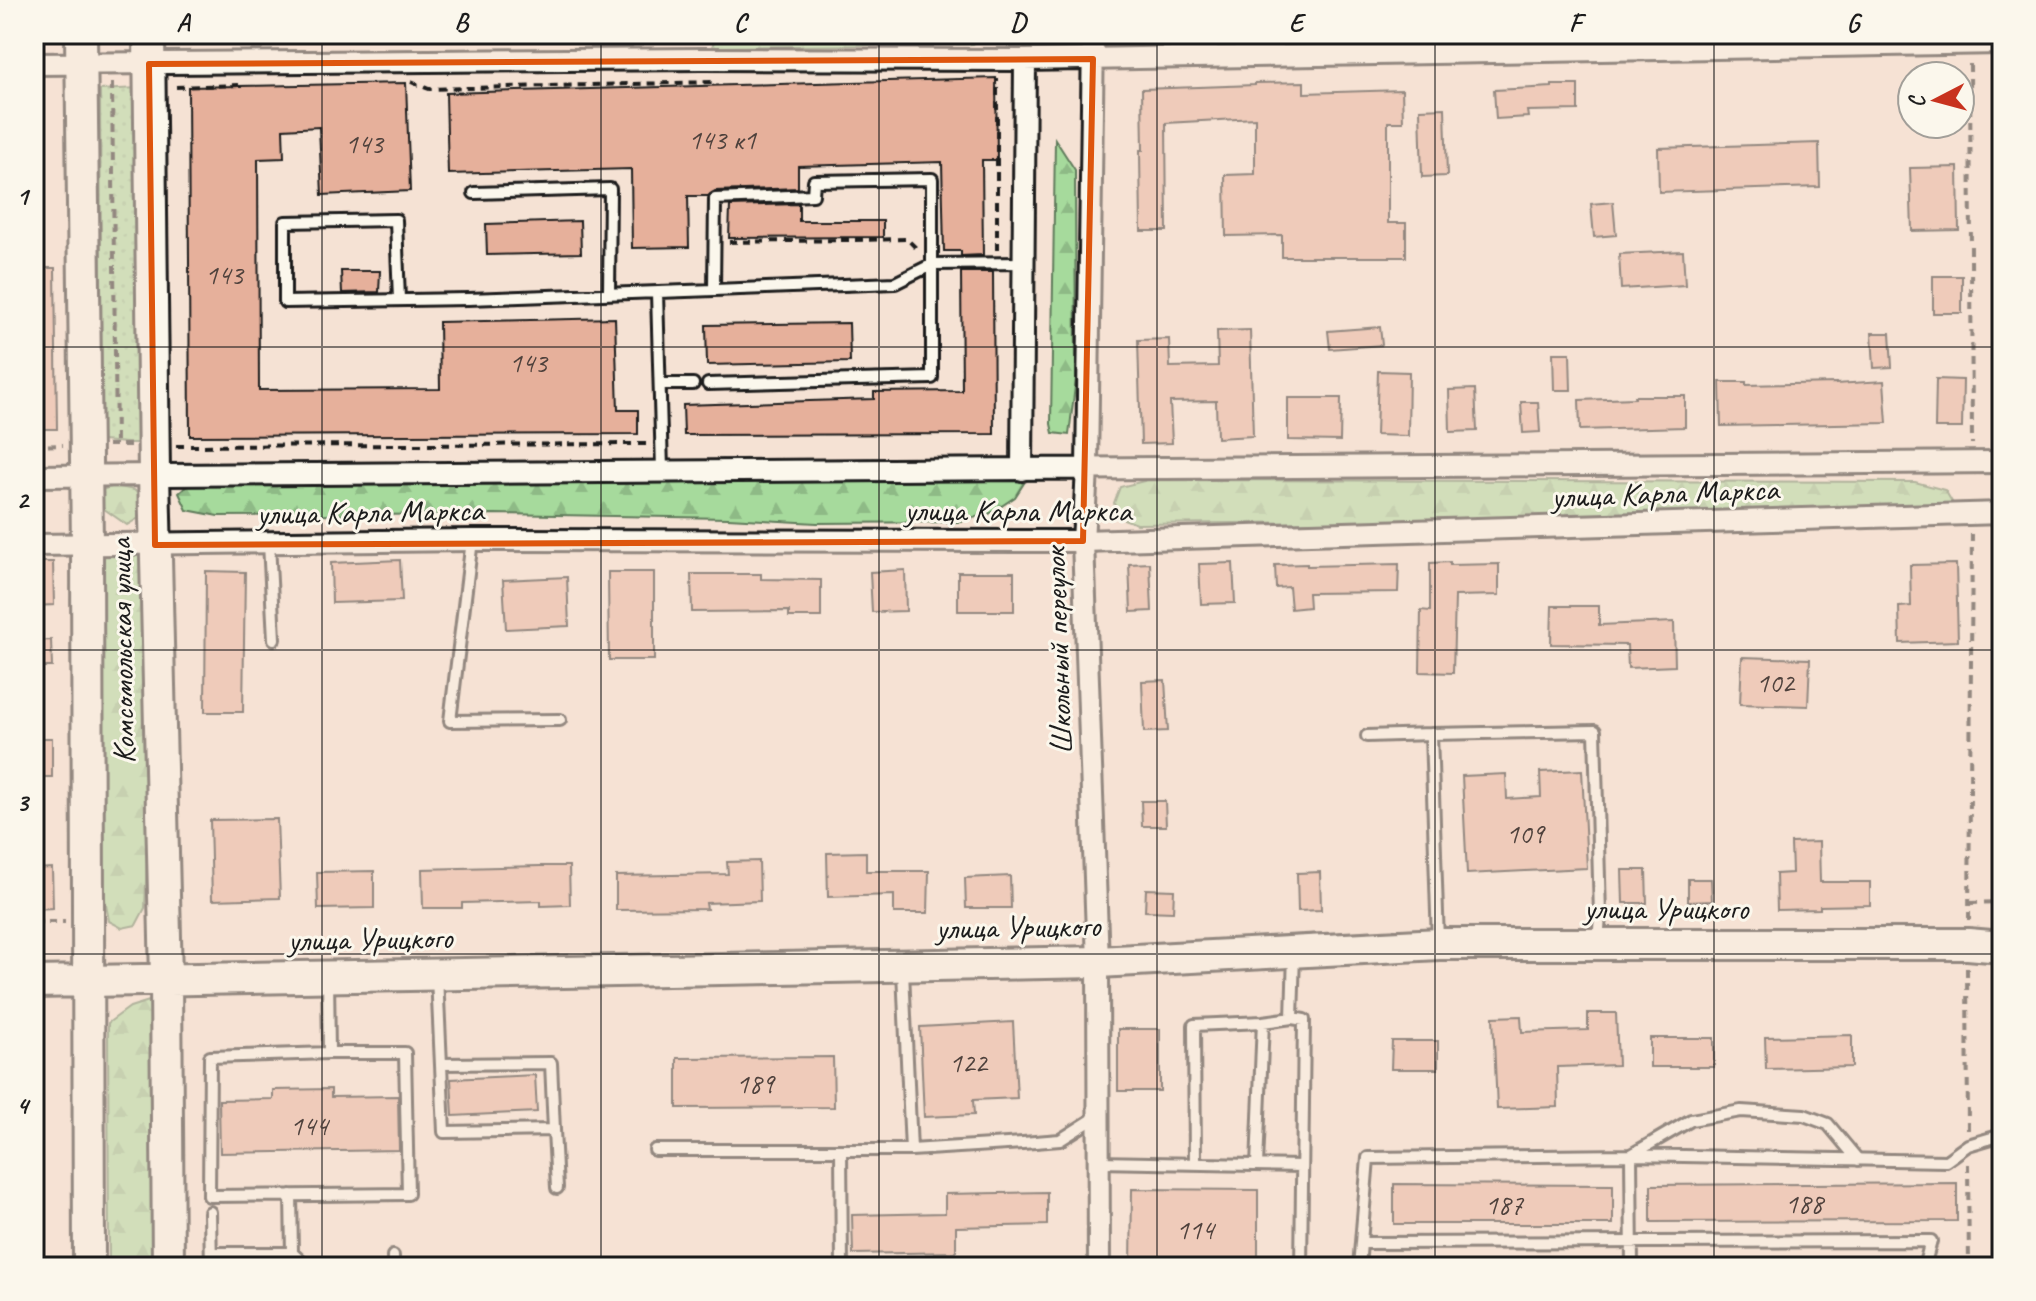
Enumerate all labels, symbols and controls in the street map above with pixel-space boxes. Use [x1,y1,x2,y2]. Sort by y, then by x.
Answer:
text: A [176,6,191,39]
text: B [454,6,470,39]
text: C [734,6,750,39]
text: D [1010,6,1028,39]
text: E [1289,6,1307,39]
text: F [1569,6,1587,39]
text: G [1847,6,1863,39]
north arrow [1896,60,1976,140]
text: С [1902,92,1932,109]
house number: 143 к1 [688,122,757,157]
house number: 143 [345,126,385,161]
text: 1 [16,180,31,213]
house number: 143 [205,257,245,292]
house number: 143 [509,345,549,380]
street label: улица Карла Маркса [1549,468,1781,518]
text: 2 [16,483,30,516]
street label: улица Карла Маркса [254,489,486,535]
street label: улица Карла Маркса [902,490,1134,531]
street label: Комсомольская улица [99,536,144,764]
street label: Школьный переулок [1034,543,1082,755]
house number: 102 [1756,665,1796,700]
text: 3 [16,786,30,819]
house number: 109 [1506,816,1546,851]
street label: улица Урицкого [1582,888,1750,929]
street label: улица Урицкого [933,905,1102,949]
street label: улица Урицкого [285,917,454,961]
house number: 122 [949,1045,989,1080]
house number: 189 [736,1066,776,1101]
text: 4 [16,1089,31,1122]
house number: 144 [290,1108,330,1143]
house number: 188 [1785,1186,1825,1221]
house number: 187 [1485,1187,1524,1222]
house number: 114 [1176,1212,1216,1247]

